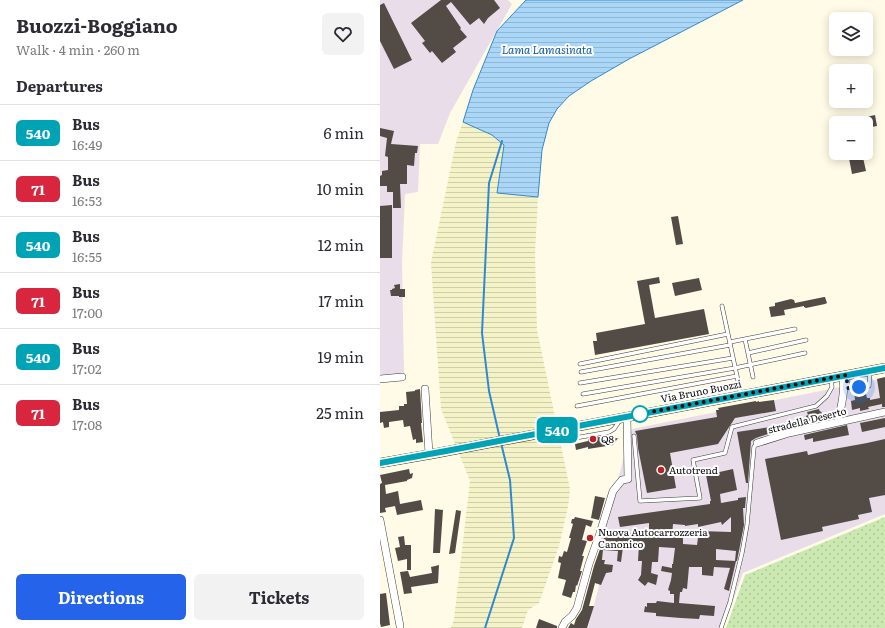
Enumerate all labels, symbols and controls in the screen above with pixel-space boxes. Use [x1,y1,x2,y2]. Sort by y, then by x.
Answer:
text: Buozzi-Boggiano [16,11,178,39]
map controls [829,12,873,160]
button: layers [829,12,873,56]
button: heart [322,13,364,55]
text: Walk · 4 min · 260 m [16,40,140,59]
water label: Lama Lamasinata [502,41,593,57]
button: + [829,64,873,108]
text: Departures [16,74,103,97]
text: Bus [72,112,100,135]
button: − [829,116,873,160]
text: 6 min [323,121,364,144]
text: 540 [26,123,50,143]
text: 16:49 [72,135,102,154]
text: Bus [72,168,100,191]
text: 10 min [317,177,364,200]
text: 71 [31,179,45,199]
text: 16:53 [72,191,102,210]
text: Bus [72,224,100,247]
text: 12 min [318,233,364,256]
text: 540 [26,235,50,255]
text: 16:55 [72,247,102,266]
text: Bus [72,280,100,303]
text: 17 min [318,289,364,312]
text: 71 [31,291,45,311]
text: 17:00 [72,303,103,322]
text: Bus [72,336,100,359]
text: 19 min [318,345,364,368]
text: 540 [26,347,50,367]
text: 17:02 [72,359,102,378]
street label: Via Bruno Buozzi [659,375,743,406]
your location [849,377,869,397]
text: Bus [72,392,100,415]
text: 25 min [316,401,364,424]
street label: stradella Deserto [766,402,848,437]
text: 71 [31,403,45,423]
unlabelled marker [631,405,649,423]
text: 17:08 [72,415,102,434]
line badge: 540 [534,417,580,443]
text: 540 [545,420,569,440]
place label: Q8 [601,431,615,446]
marker: Q8 [588,434,598,444]
place label: Autotrend [669,462,718,477]
marker: Autotrend [656,465,666,475]
place label: Nuova Autocarrozzeria Canonico [598,524,708,551]
marker: Nuova Autocarrozzeria Canonico [585,533,595,543]
button: Directions [16,574,186,620]
button: Tickets [194,574,364,620]

